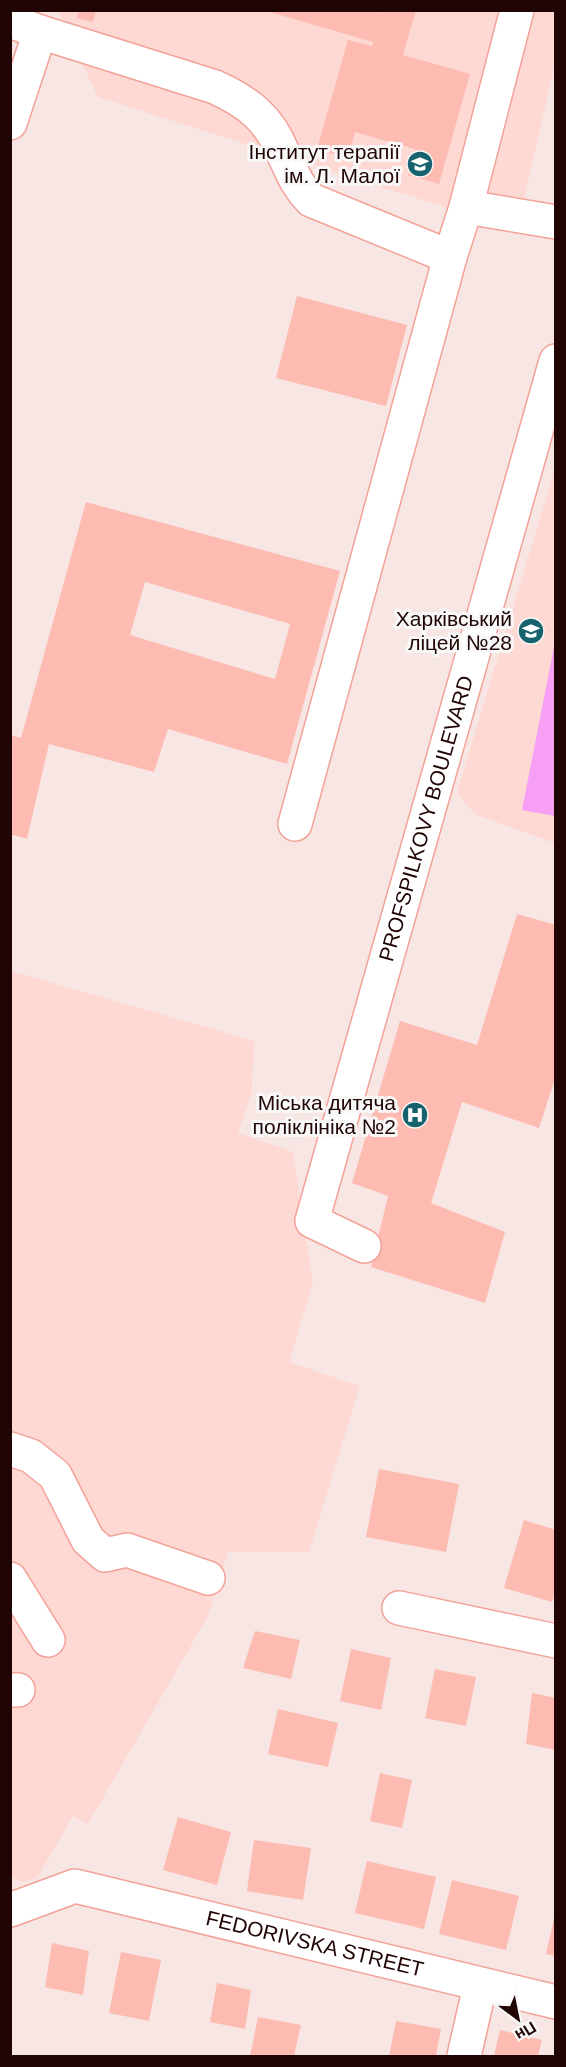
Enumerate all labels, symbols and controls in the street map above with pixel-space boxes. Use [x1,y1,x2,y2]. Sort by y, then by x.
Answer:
place label: Інститут терапії ім. Л. Малої [249,140,400,187]
school or university icon: Інститут терапії ім. Л. Малої [405,149,435,179]
place label: Харківський ліцей №28 [396,607,512,654]
school or university icon: Харківський ліцей №28 [516,616,546,646]
street label: PROFSPILKOVY BOULEVARD [374,673,477,964]
place label: Міська дитяча поліклініка №2 [253,1091,396,1138]
hospital icon: Міська дитяча поліклініка №2 [400,1100,430,1130]
street label: FEDORIVSKA STREET [204,1906,426,1981]
north arrow [488,1989,548,2049]
text: Пн [512,2018,539,2044]

